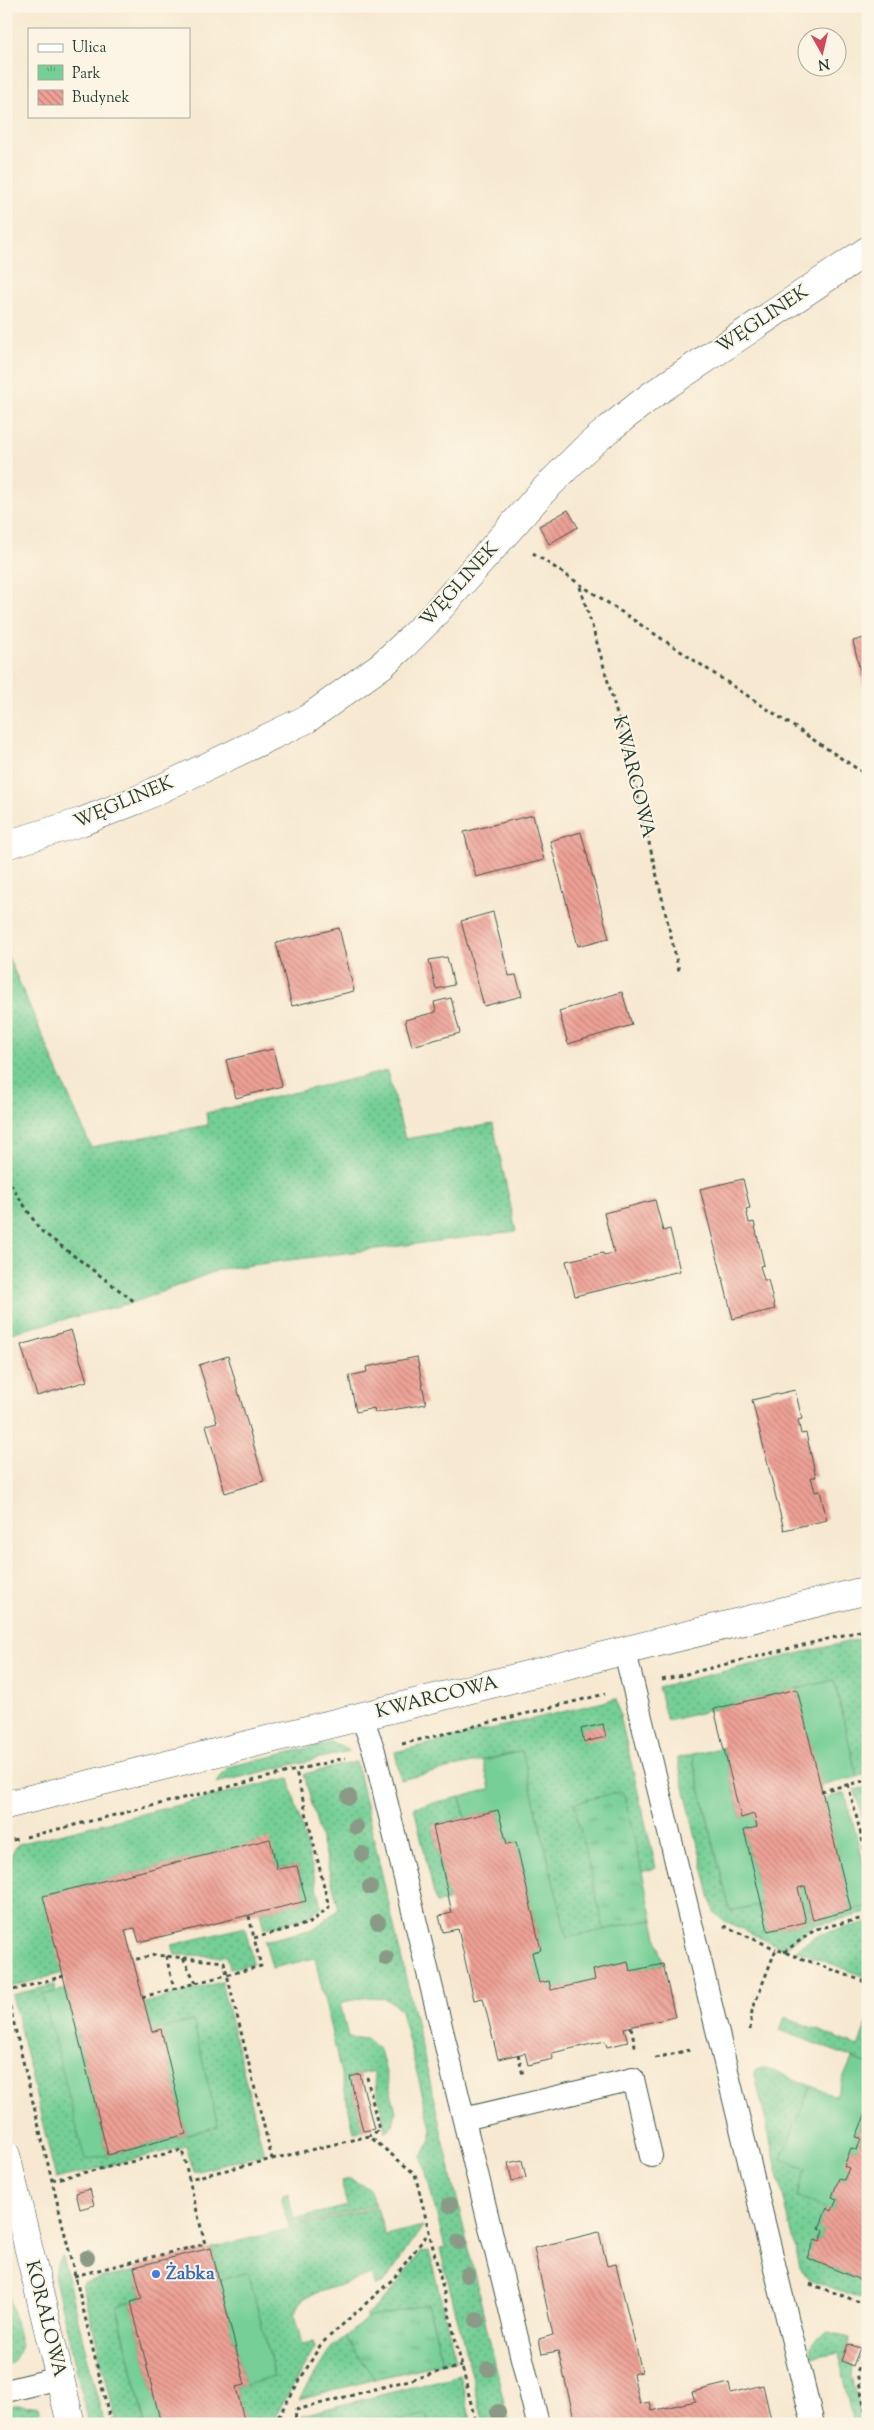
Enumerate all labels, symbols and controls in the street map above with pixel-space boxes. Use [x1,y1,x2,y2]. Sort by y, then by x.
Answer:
legend [28,28,190,118]
north arrow [796,28,846,78]
text: Ulica [72,38,106,59]
text: N [817,52,830,74]
text: Park [72,64,101,85]
text: Budynek [72,88,130,109]
street label: WĘGLINEK [711,279,815,361]
street label: WĘGLINEK [414,536,506,633]
street label: KWARCOWA [605,713,661,842]
street label: WĘGLINEK [70,770,178,836]
street label: KWARCOWA [373,1670,502,1726]
street label: KORALOWA [17,2258,73,2381]
place label: Żabka [166,2261,215,2288]
marker: Żabka [150,2268,162,2280]

